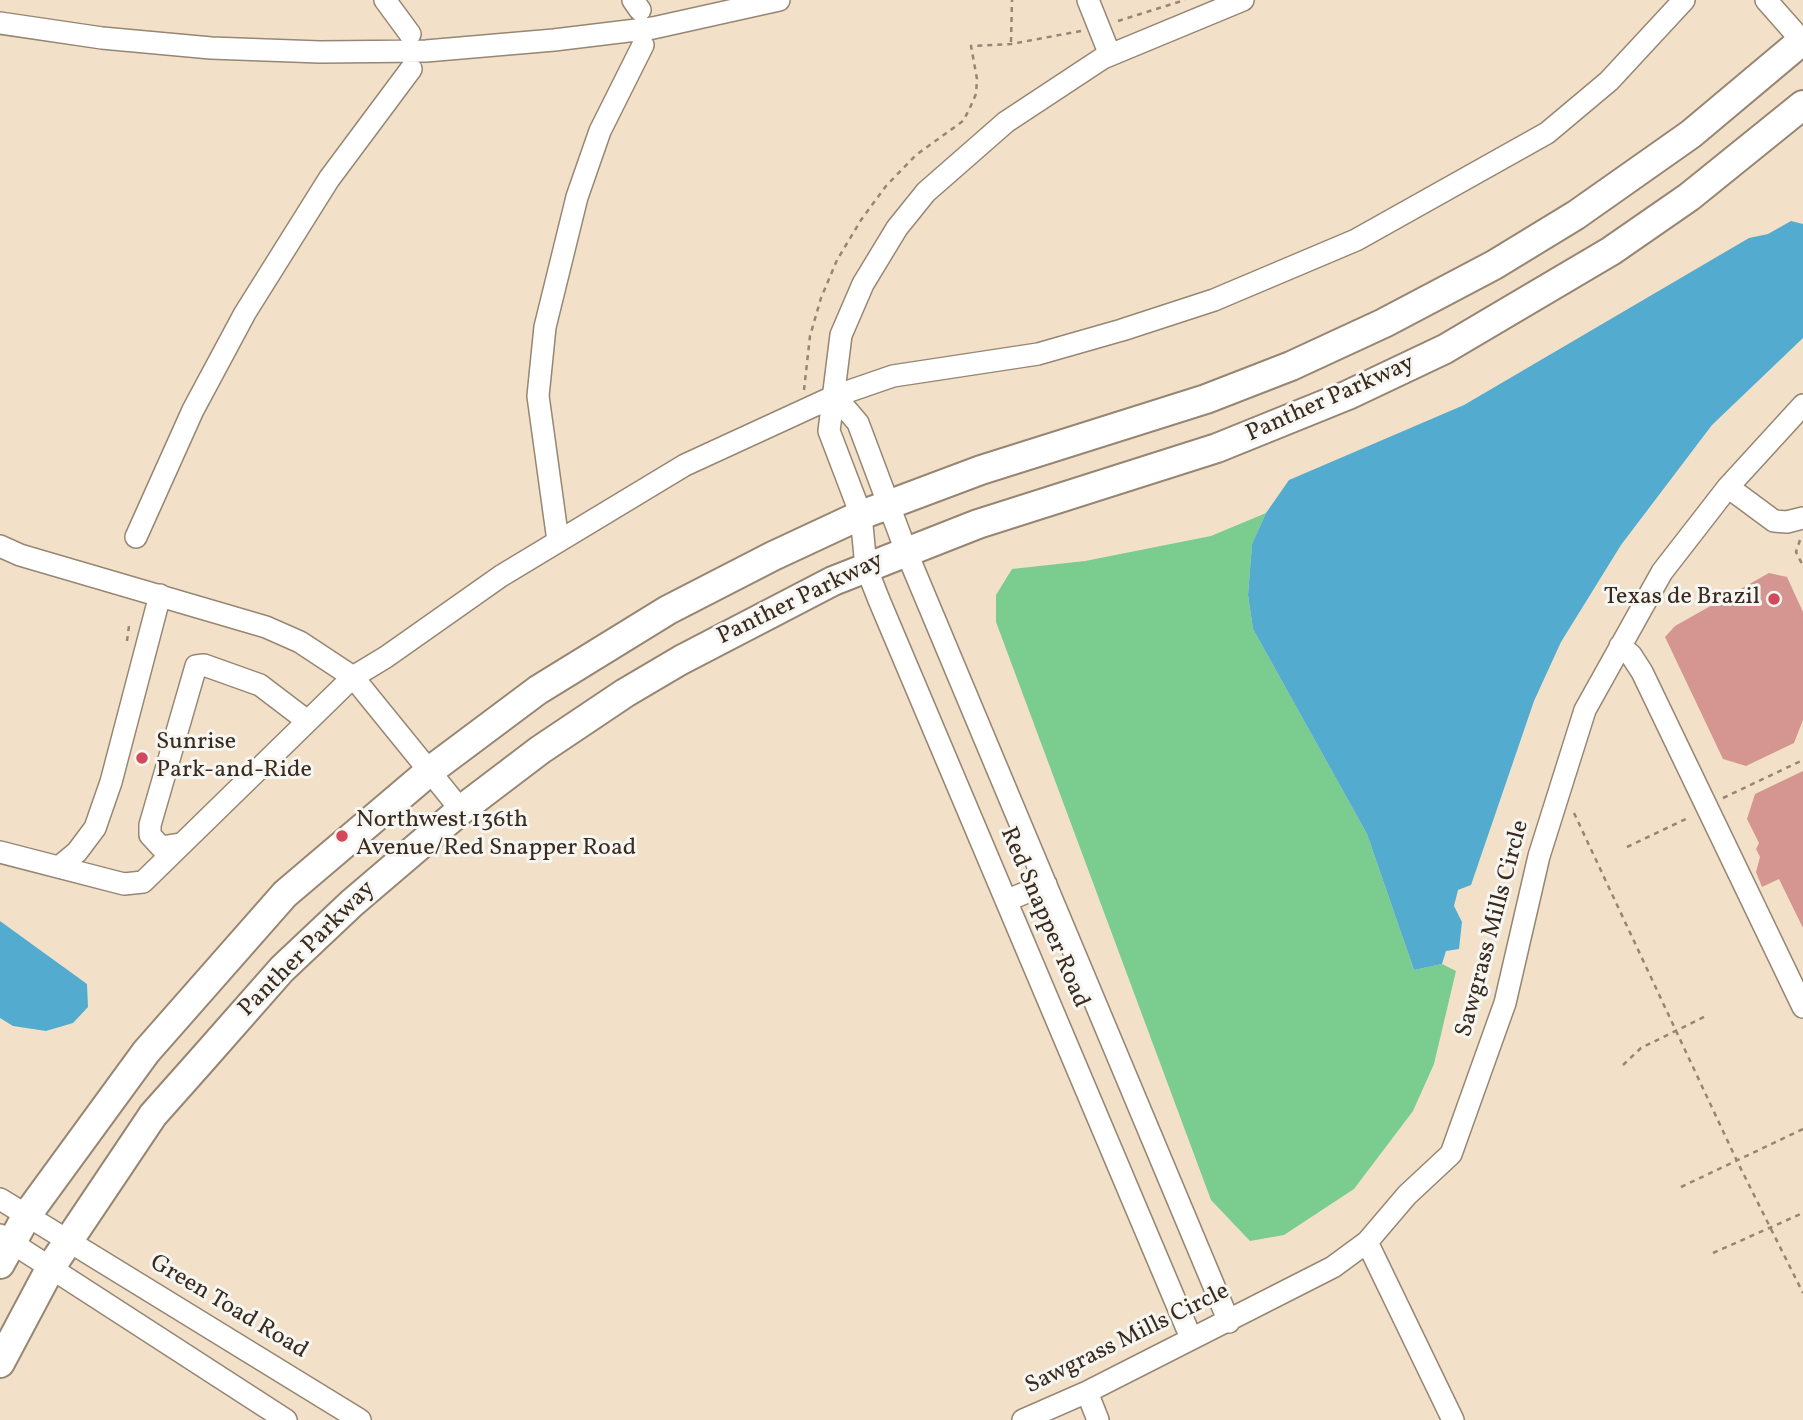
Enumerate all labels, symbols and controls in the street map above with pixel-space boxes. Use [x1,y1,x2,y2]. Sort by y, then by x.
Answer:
street label: Panther Parkway [1242,350,1420,450]
street label: Panther Parkway [713,547,889,653]
place label: Texas de Brazil [1604,585,1760,613]
marker: Texas de Brazil [1766,591,1782,607]
place label: Sunrise Park-and-Ride [156,730,312,786]
marker: Sunrise Park-and-Ride [134,750,150,766]
place label: Northwest 136th Avenue/Red Snapper Road [356,808,636,864]
street label: Sawgrass Mills Circle [1451,817,1537,1041]
street label: Red Snapper Road [992,823,1094,1013]
marker: Northwest 136th Avenue/Red Snapper Road [334,828,350,844]
street label: Panther Parkway [234,876,382,1024]
street label: Green Toad Road [144,1250,312,1366]
street label: Sawgrass Mills Circle [1021,1278,1235,1402]

